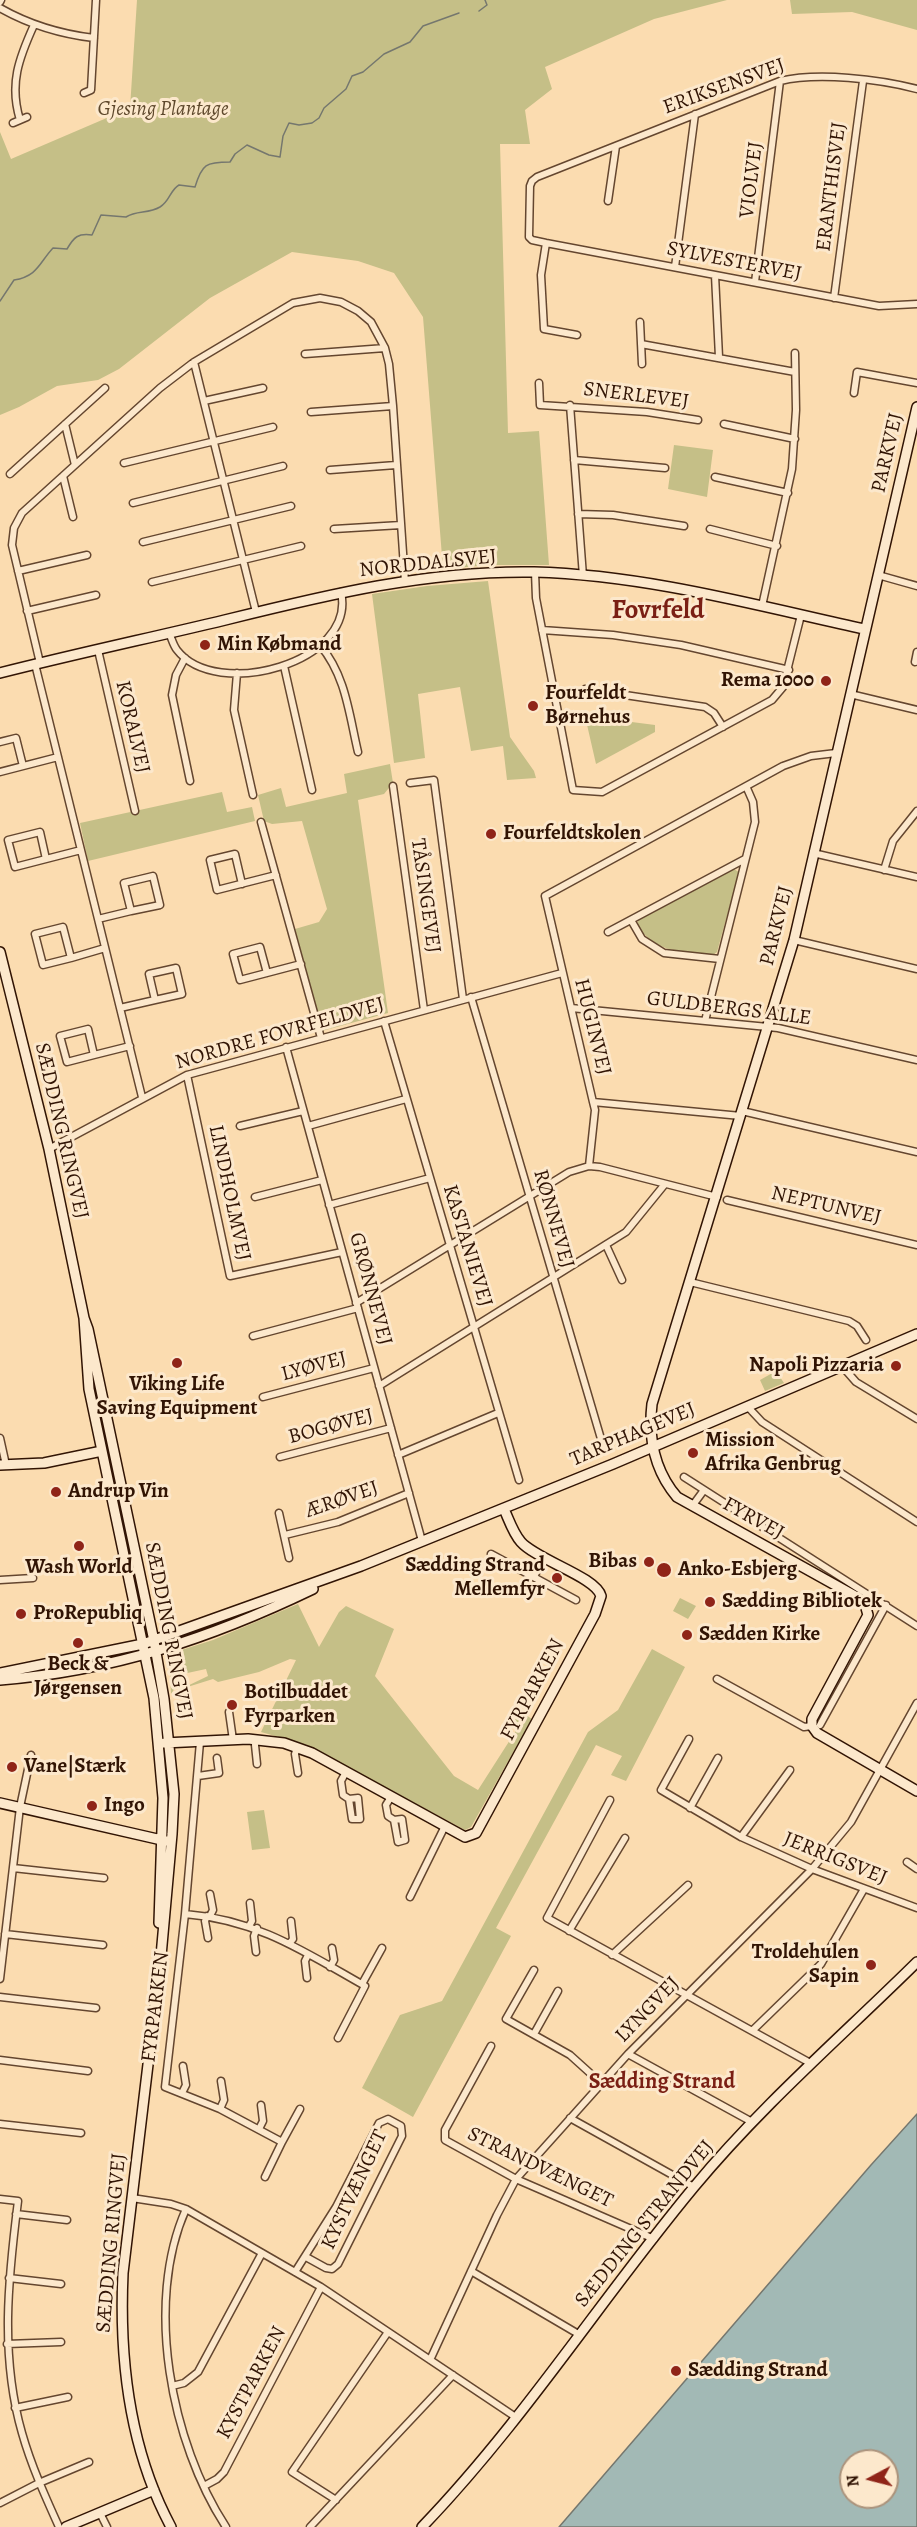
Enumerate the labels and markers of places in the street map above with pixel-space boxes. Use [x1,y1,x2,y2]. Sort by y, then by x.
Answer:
place label: Min Købmand [217,632,342,658]
marker: Min Købmand [198,638,212,652]
place label: Rema 1000 [721,668,814,694]
marker: Rema 1000 [819,674,833,688]
place label: Fourfeldt Børnehus [545,681,630,731]
marker: Fourfeldt Børnehus [526,699,540,713]
place label: Fourfeldtskolen [503,821,641,847]
marker: Fourfeldtskolen [484,827,498,841]
place label: Napoli Pizzaria [749,1353,884,1379]
marker: Viking Life Saving Equipment [170,1356,184,1370]
marker: Napoli Pizzaria [889,1359,903,1373]
place label: Viking Life Saving Equipment [97,1372,257,1422]
place label: Mission Afrika Genbrug [705,1428,841,1478]
marker: Mission Afrika Genbrug [686,1446,700,1460]
place label: Andrup Vin [68,1479,169,1505]
marker: Andrup Vin [49,1485,63,1499]
marker: Wash World [72,1539,86,1553]
place label: Bibas [588,1549,637,1575]
place label: Sædding Strand Mellemfyr [405,1553,545,1603]
place label: Wash World [25,1555,133,1581]
marker: Bibas [642,1555,656,1569]
place label: Anko-Esbjerg [678,1557,797,1583]
marker: Anko-Esbjerg [655,1561,673,1579]
marker: Sædding Strand Mellemfyr [550,1571,564,1585]
place label: Sædding Bibliotek [722,1589,882,1615]
marker: Sædding Bibliotek [703,1595,717,1609]
place label: ProRepubliq [33,1601,142,1627]
marker: ProRepubliq [14,1607,28,1621]
place label: Sædden Kirke [699,1622,820,1648]
marker: Sædden Kirke [680,1628,694,1642]
marker: Beck & Jørgensen [71,1636,85,1650]
place label: Beck & Jørgensen [34,1652,122,1702]
place label: Botilbuddet Fyrparken [244,1680,348,1730]
marker: Botilbuddet Fyrparken [225,1698,239,1712]
place label: Vane|Stærk [24,1754,126,1780]
marker: Vane|Stærk [5,1760,19,1774]
place label: Ingo [104,1793,145,1819]
marker: Ingo [85,1799,99,1813]
place label: Troldehulen Sapin [752,1940,859,1990]
marker: Troldehulen Sapin [864,1958,878,1972]
place label: Sædding Strand [688,2358,828,2384]
marker: Sædding Strand [669,2364,683,2378]

